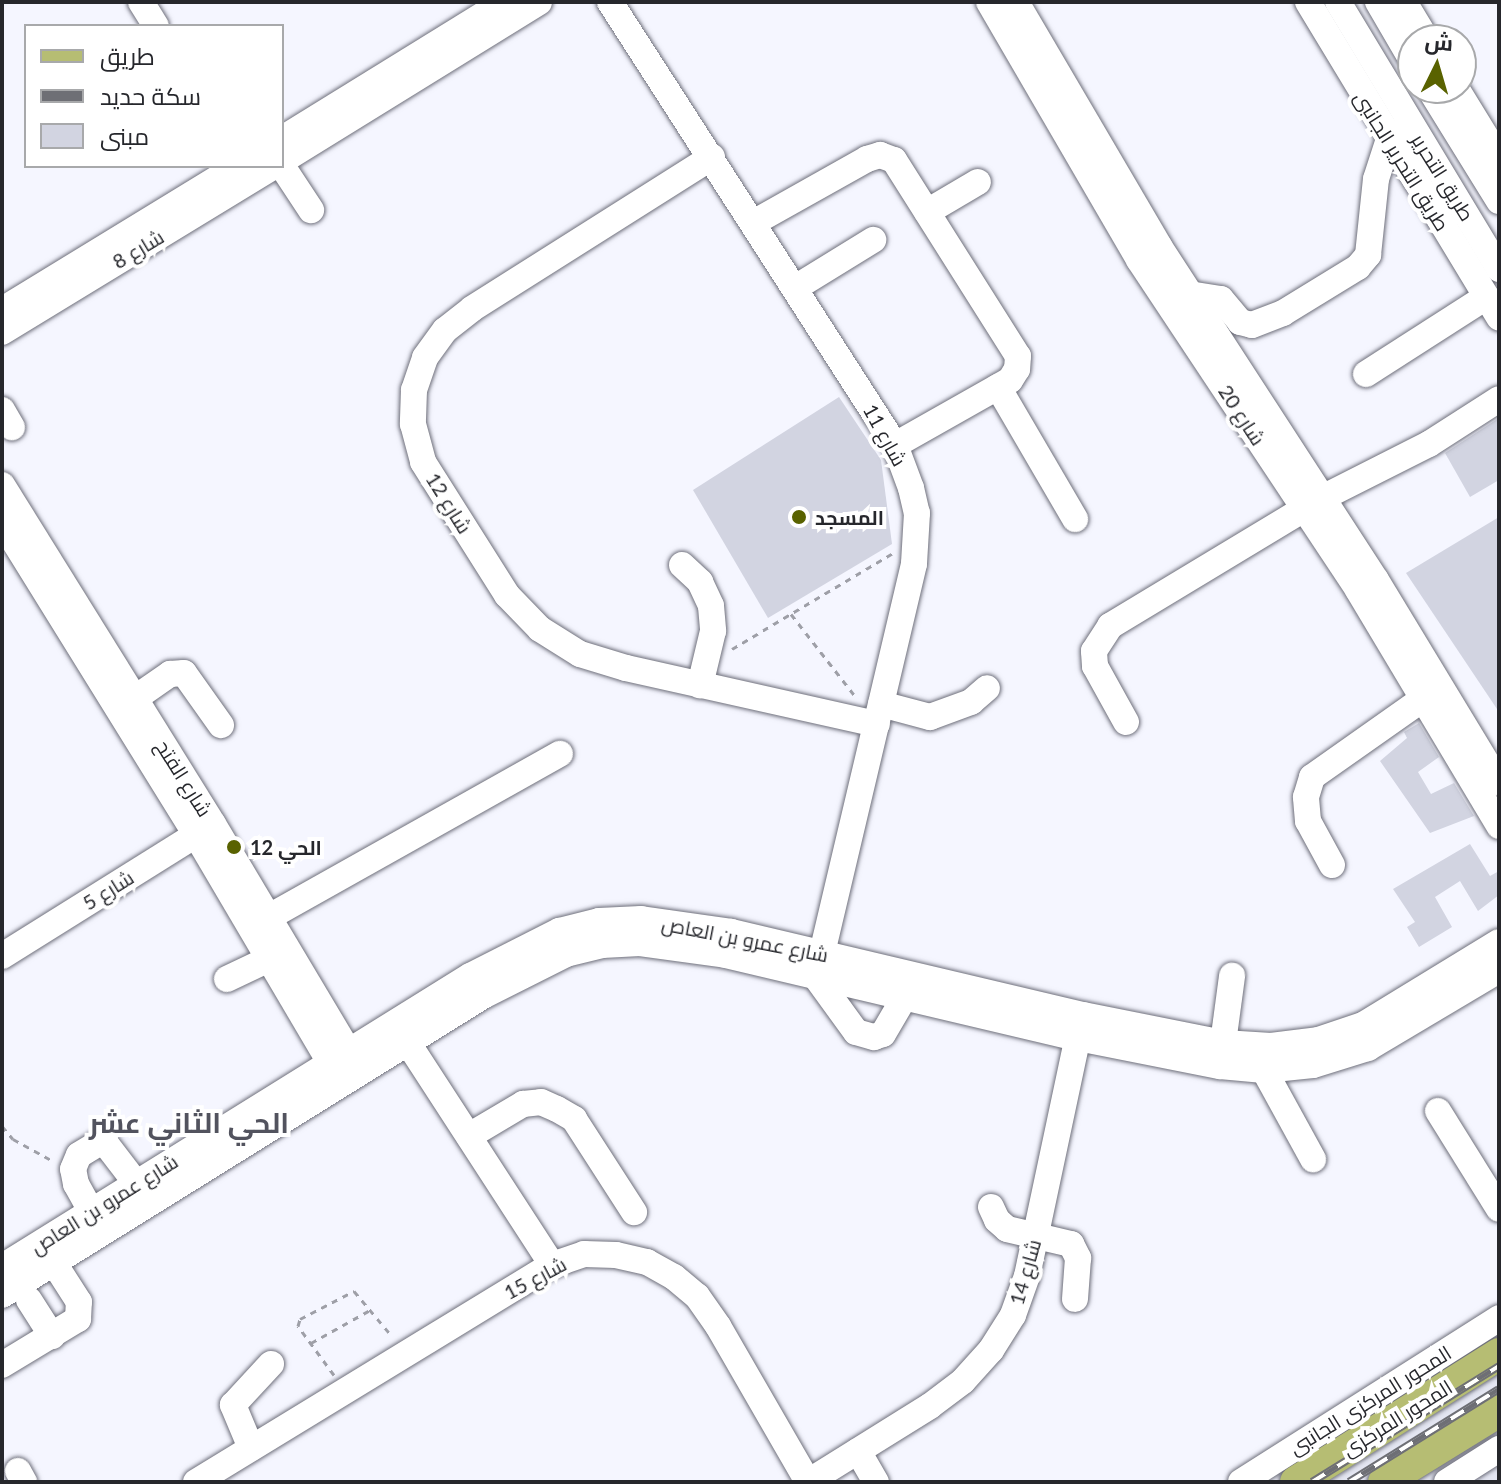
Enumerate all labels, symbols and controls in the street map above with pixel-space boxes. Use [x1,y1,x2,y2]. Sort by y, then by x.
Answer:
legend [24,24,284,168]
north arrow [1397,24,1477,104]
text: ش [1424,27,1454,56]
text: طريق [100,41,155,70]
text: سكة حديد [100,81,201,110]
street label: طريق التحرير الجانبى [1349,87,1455,235]
text: مبنى [100,121,149,150]
street label: طريق التحرير [1407,129,1479,225]
street label: شارع 8 [108,224,168,274]
street label: شارع 20 [1214,380,1270,450]
street label: شارع 11 [858,400,912,470]
street label: شارع 12 [421,468,477,538]
place label: المسجد [815,505,884,529]
marker: المسجد [790,508,808,526]
street label: شارع الفتح [151,735,217,821]
place label: الحي 12 [250,835,322,859]
marker: الحي 12 [225,838,243,856]
street label: شارع 5 [78,865,138,915]
street label: شارع عمرو بن العاص [660,911,830,967]
district label: الحي الثاني عشر [89,1105,289,1139]
street label: شارع عمرو بن العاص [26,1149,182,1259]
street label: شارع 14 [1004,1236,1046,1308]
street label: شارع 15 [500,1252,570,1304]
street label: المحور المركزى الجانبى [1284,1340,1456,1460]
street label: المحور المركزى [1338,1375,1456,1461]

